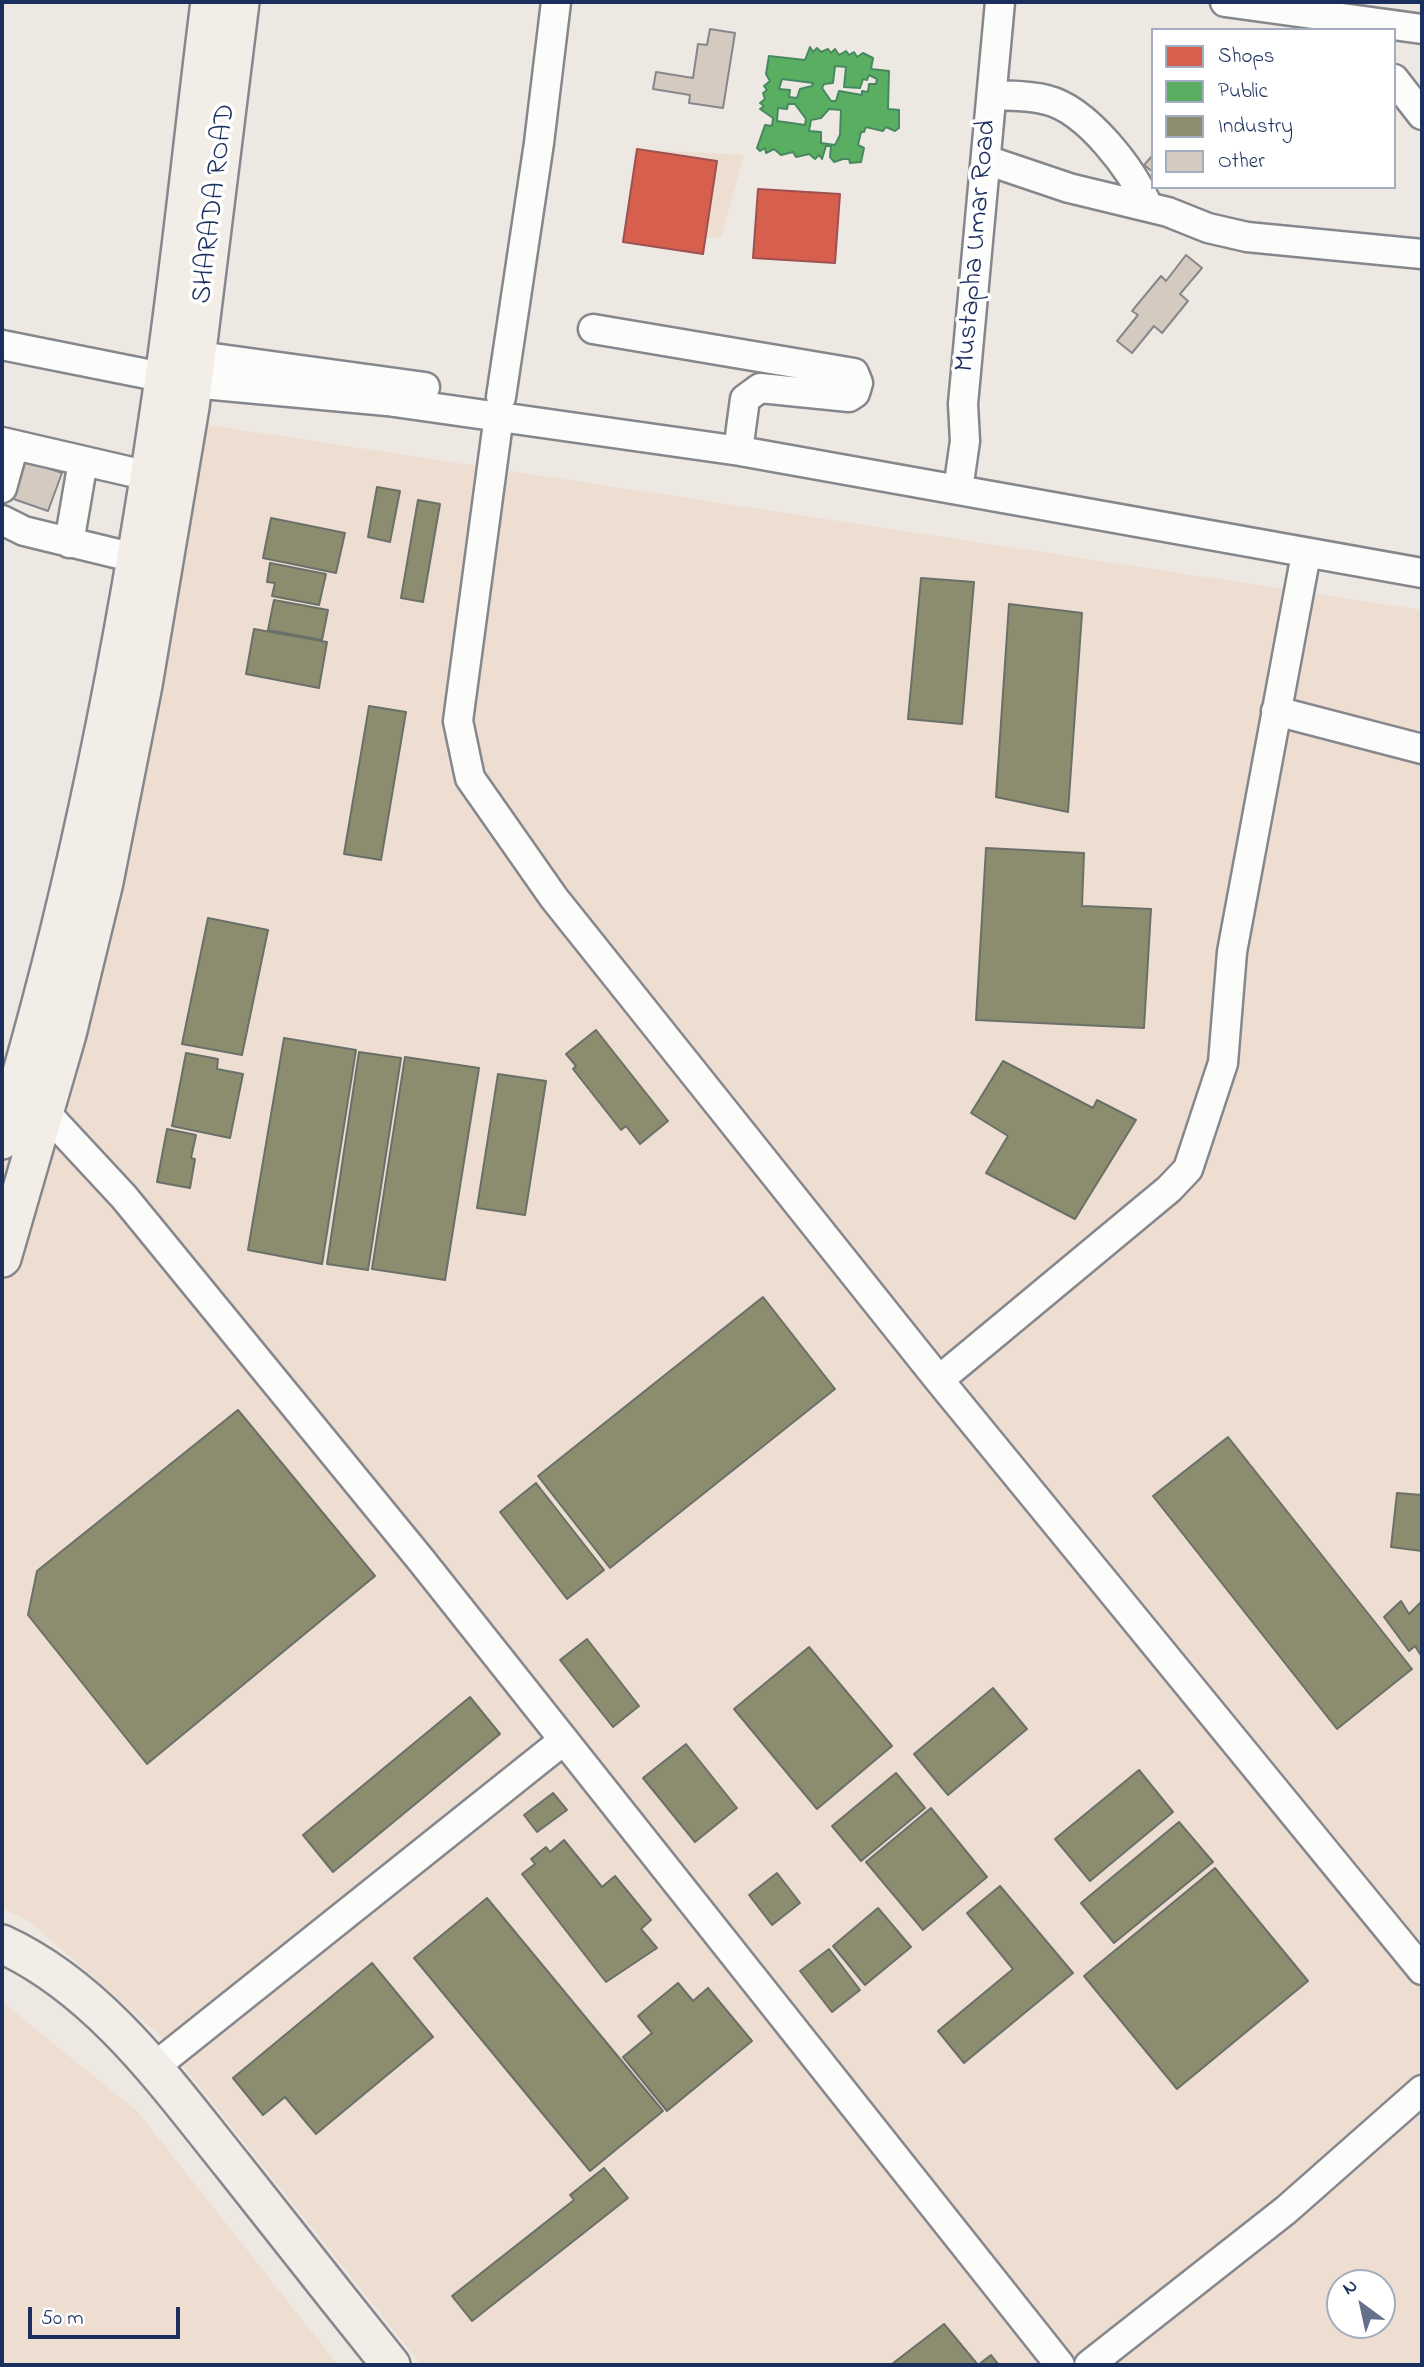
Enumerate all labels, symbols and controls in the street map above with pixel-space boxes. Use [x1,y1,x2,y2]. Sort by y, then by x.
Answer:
legend [1151,28,1396,189]
text: Shops [1218,42,1275,72]
text: Public [1218,77,1268,107]
street label: SHARADA ROAD [187,102,245,306]
text: Industry [1218,112,1293,142]
street label: Mustapha Umar Road [950,119,1006,373]
text: Other [1218,147,1265,177]
north arrow [1326,2269,1396,2339]
text: N [1338,2273,1363,2302]
scale bar [32,2294,184,2338]
text: 50 m [41,2304,84,2334]

